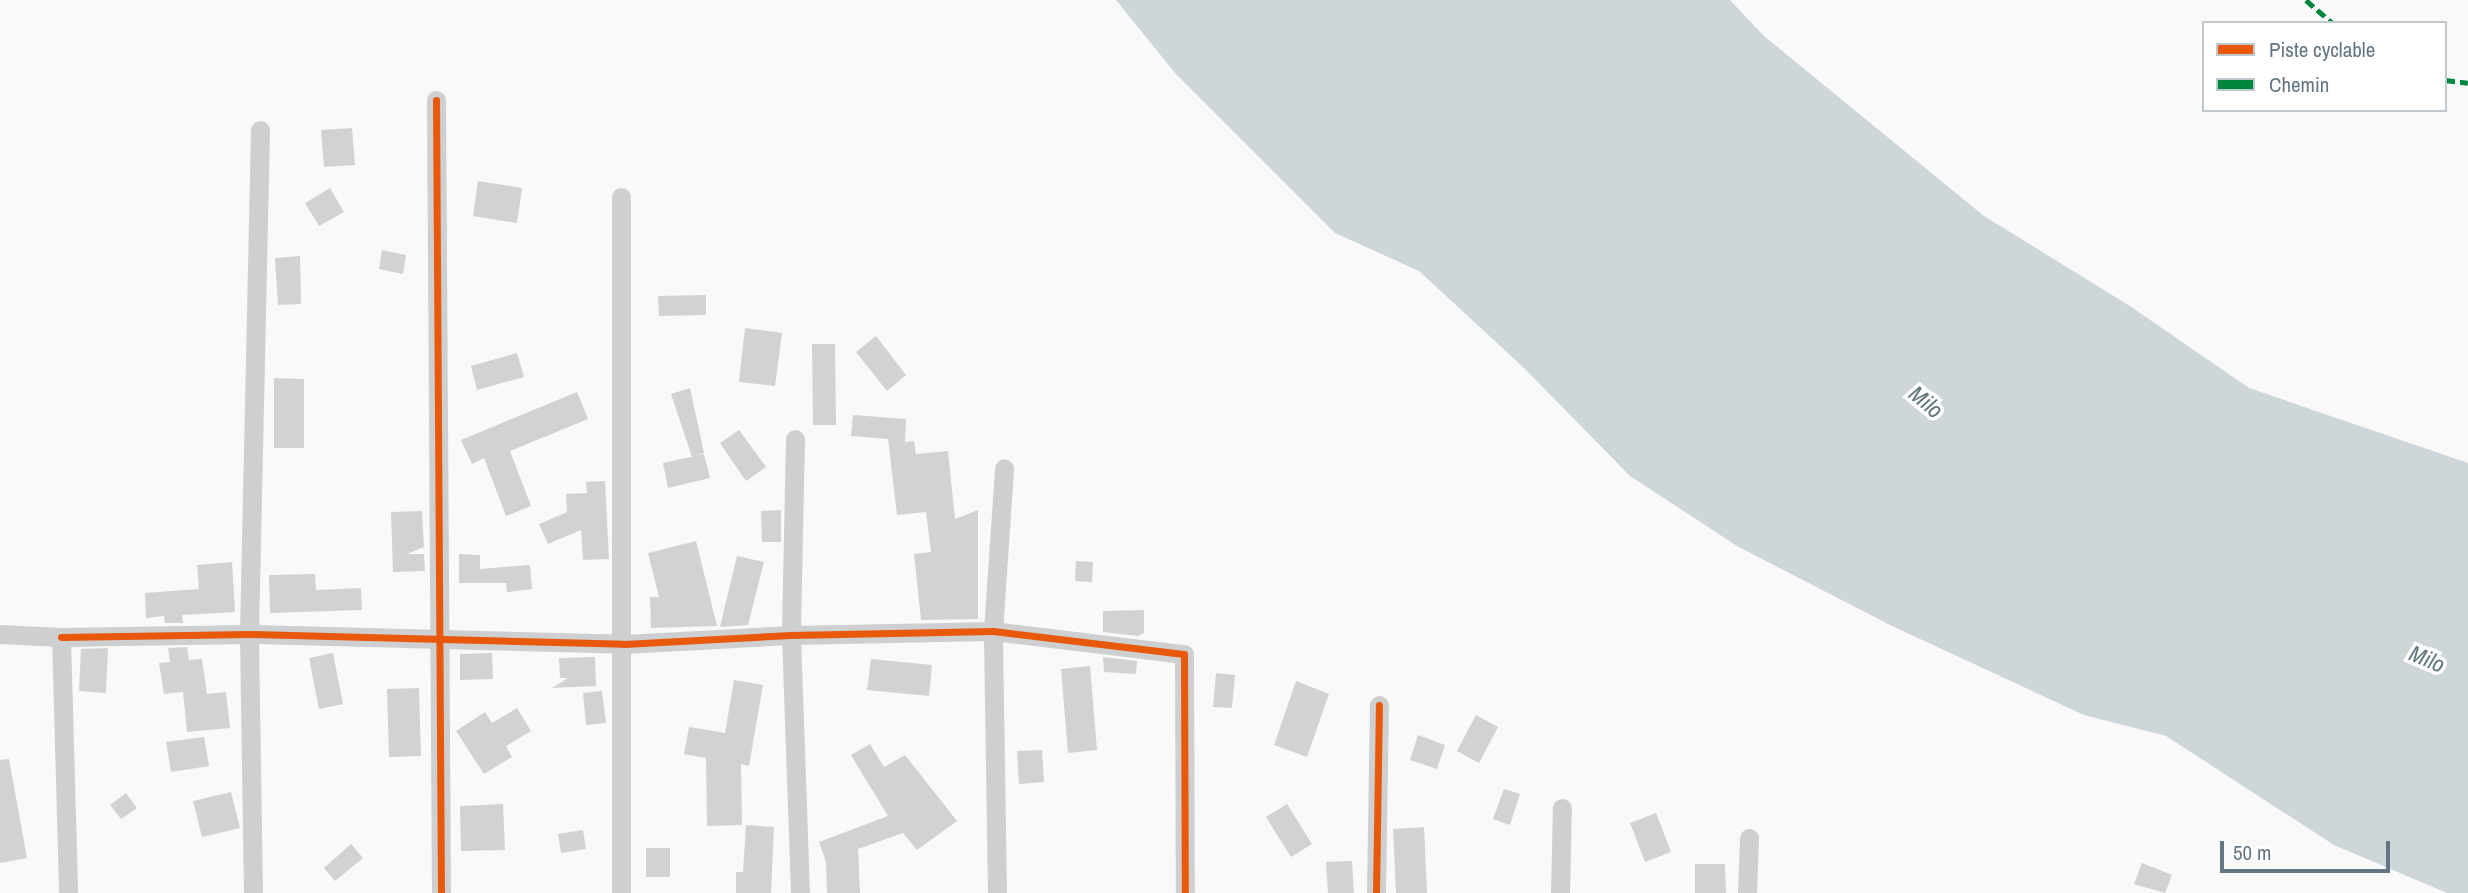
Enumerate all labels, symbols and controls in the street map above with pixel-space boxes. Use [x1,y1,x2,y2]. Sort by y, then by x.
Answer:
legend [2202,21,2447,112]
text: Piste cyclable [2269,35,2375,64]
text: Chemin [2269,70,2329,99]
water label: Milo [1903,380,1949,424]
water label: Milo [2405,639,2449,679]
scale bar [2223,826,2393,870]
text: 50 m [2233,838,2271,867]

